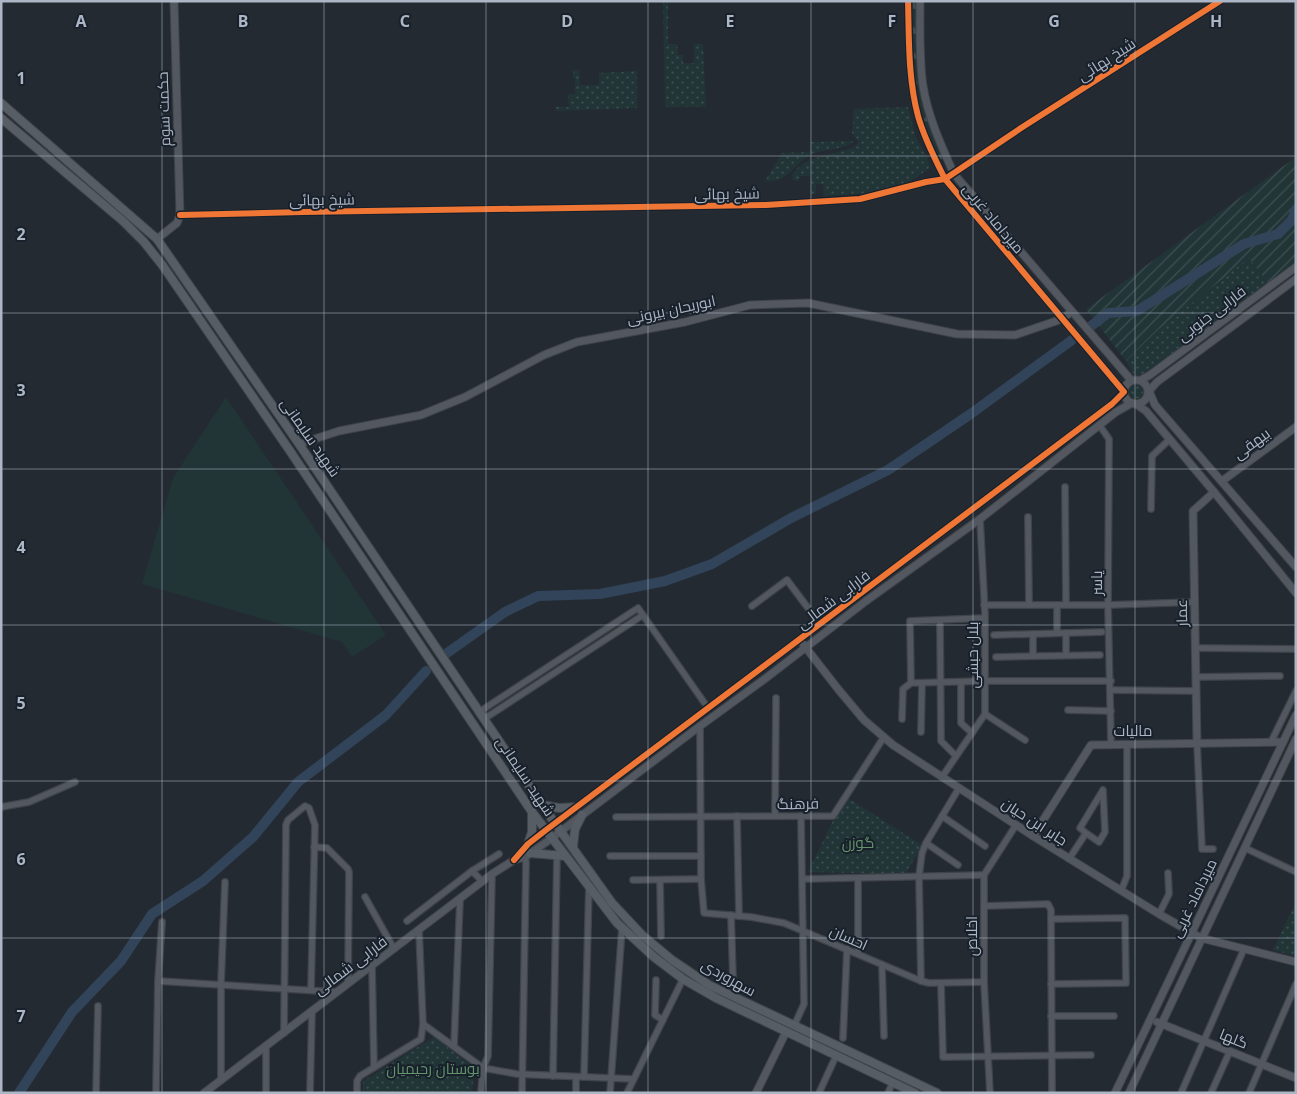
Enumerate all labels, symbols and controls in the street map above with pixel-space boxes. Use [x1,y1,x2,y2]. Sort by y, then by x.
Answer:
text: A [75,10,87,32]
text: B [238,10,248,32]
text: C [400,10,410,32]
text: D [561,10,573,32]
text: E [726,10,735,32]
text: F [888,10,896,32]
text: G [1048,10,1060,32]
text: H [1210,10,1222,32]
street label: شیخ بهائی [1073,33,1140,87]
text: 1 [16,67,26,89]
street label: حکمت سوم [152,71,175,147]
street label: میرداماد غربی [958,179,1029,258]
street label: شیخ بهائی [694,182,760,206]
street label: شیخ بهائی [289,188,355,212]
text: 2 [16,223,26,245]
street label: فارابی جنوبی [1172,281,1250,346]
street label: ابوریحان بیرونی [625,290,717,329]
text: 3 [16,379,26,401]
street label: شهید سلیمانی [276,394,346,481]
street label: بیهقی [1228,423,1274,464]
text: 4 [16,536,26,558]
street label: فارابی شمالی [792,565,874,634]
street label: یاسر [1086,570,1106,597]
street label: عمار [1171,599,1191,628]
street label: بلال حبشی [962,622,983,688]
text: 5 [16,692,26,714]
street label: مالیات [1114,720,1152,740]
street label: شهید سلیمانی [491,732,560,820]
street label: جابر ابن حیان [998,792,1072,851]
street label: فرهنگ [777,793,819,813]
park label: گوزن [842,832,874,853]
text: 6 [16,848,26,870]
street label: میرداماد غربی [1165,855,1222,941]
street label: اخلاص [961,916,982,956]
street label: احسان [826,920,871,955]
street label: فارابی شمالی [309,931,391,1000]
street label: سهروردی [698,954,760,1001]
text: 7 [16,1005,26,1027]
street label: گلها [1216,1023,1251,1054]
park label: بوستان رحیمیان [386,1058,480,1079]

